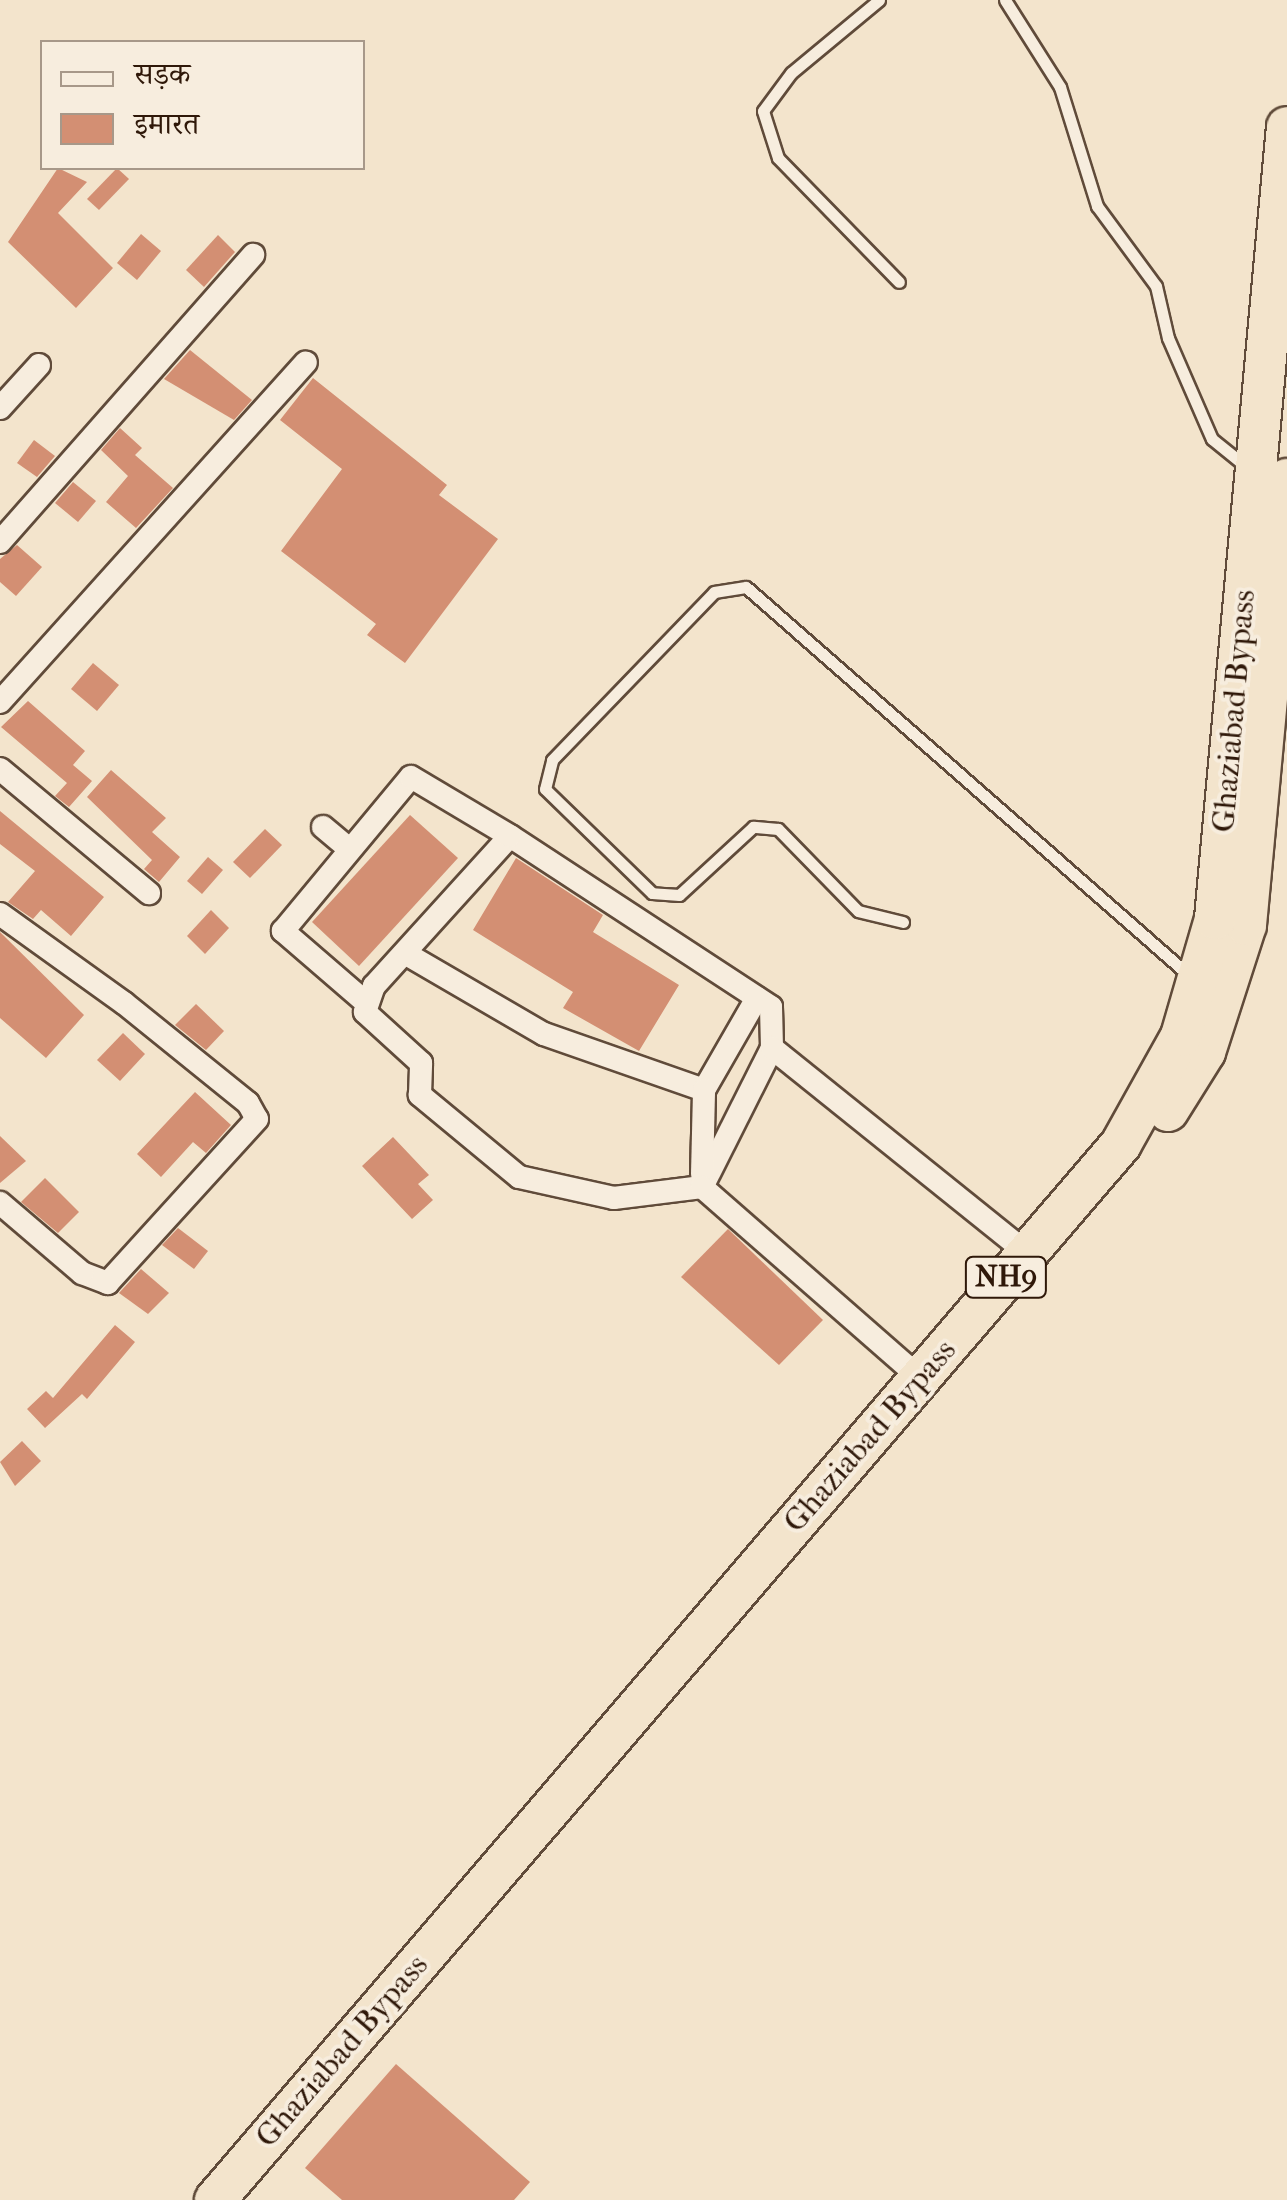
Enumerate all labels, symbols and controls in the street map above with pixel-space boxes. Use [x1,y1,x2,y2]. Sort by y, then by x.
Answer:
legend [40,40,365,170]
text: सड़क [134,57,190,92]
text: इमारत [134,107,199,142]
street label: Ghaziabad Bypass [1204,588,1264,834]
road number: NH9 [964,1252,1048,1302]
street label: Ghaziabad Bypass [776,1332,964,1540]
street label: Ghaziabad Bypass [248,1947,436,2155]

